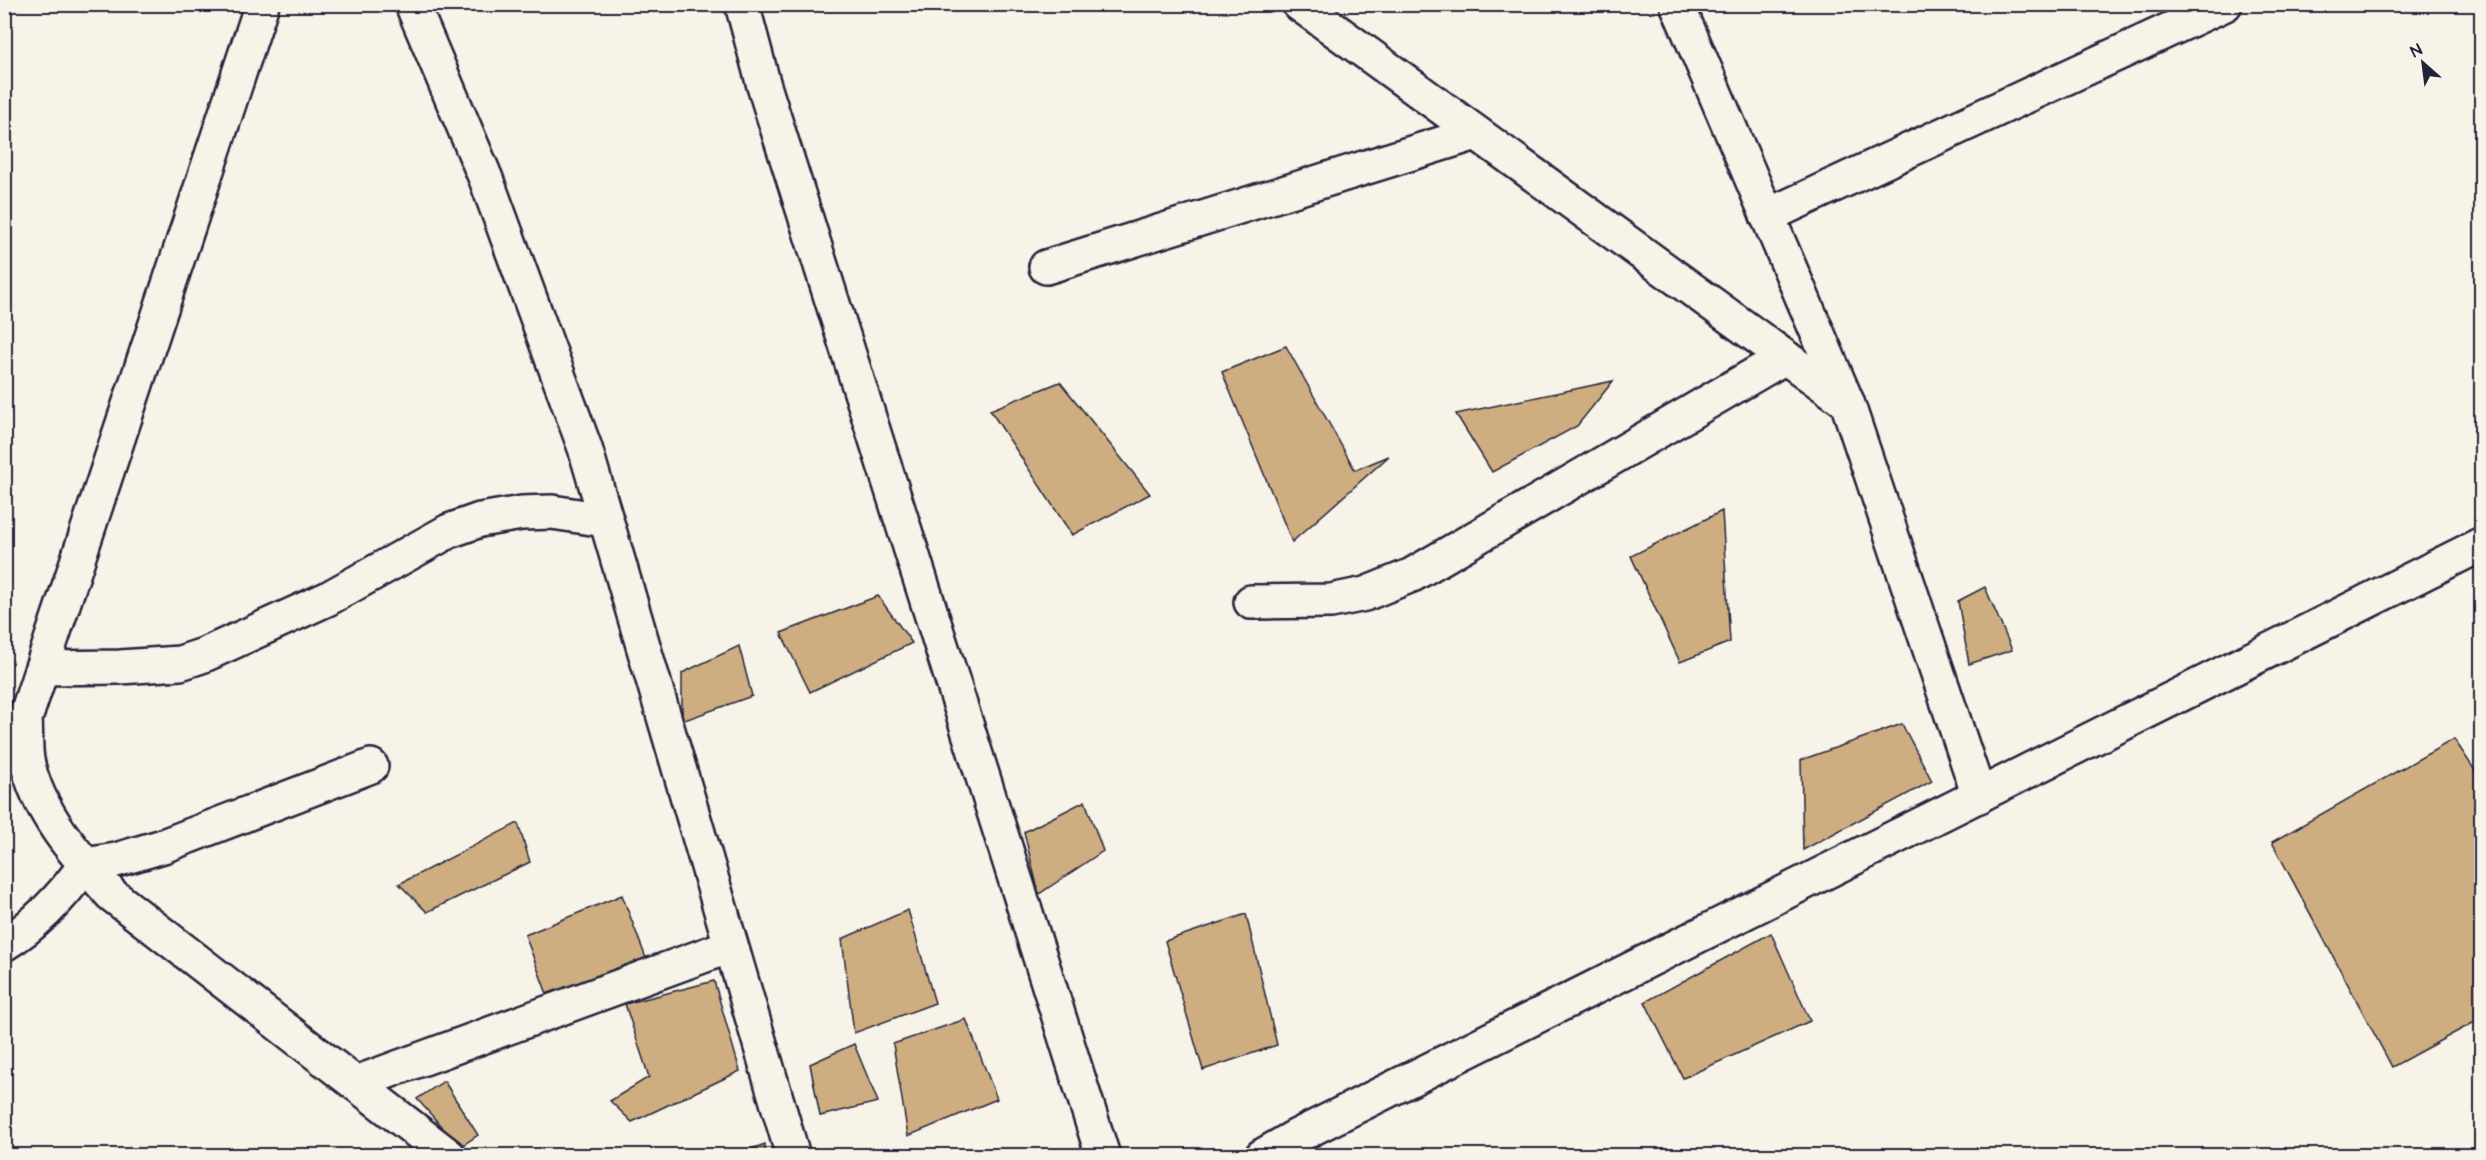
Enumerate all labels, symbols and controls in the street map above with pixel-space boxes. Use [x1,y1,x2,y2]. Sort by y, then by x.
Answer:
north arrow [2393,33,2453,93]
text: N [2407,39,2426,63]

